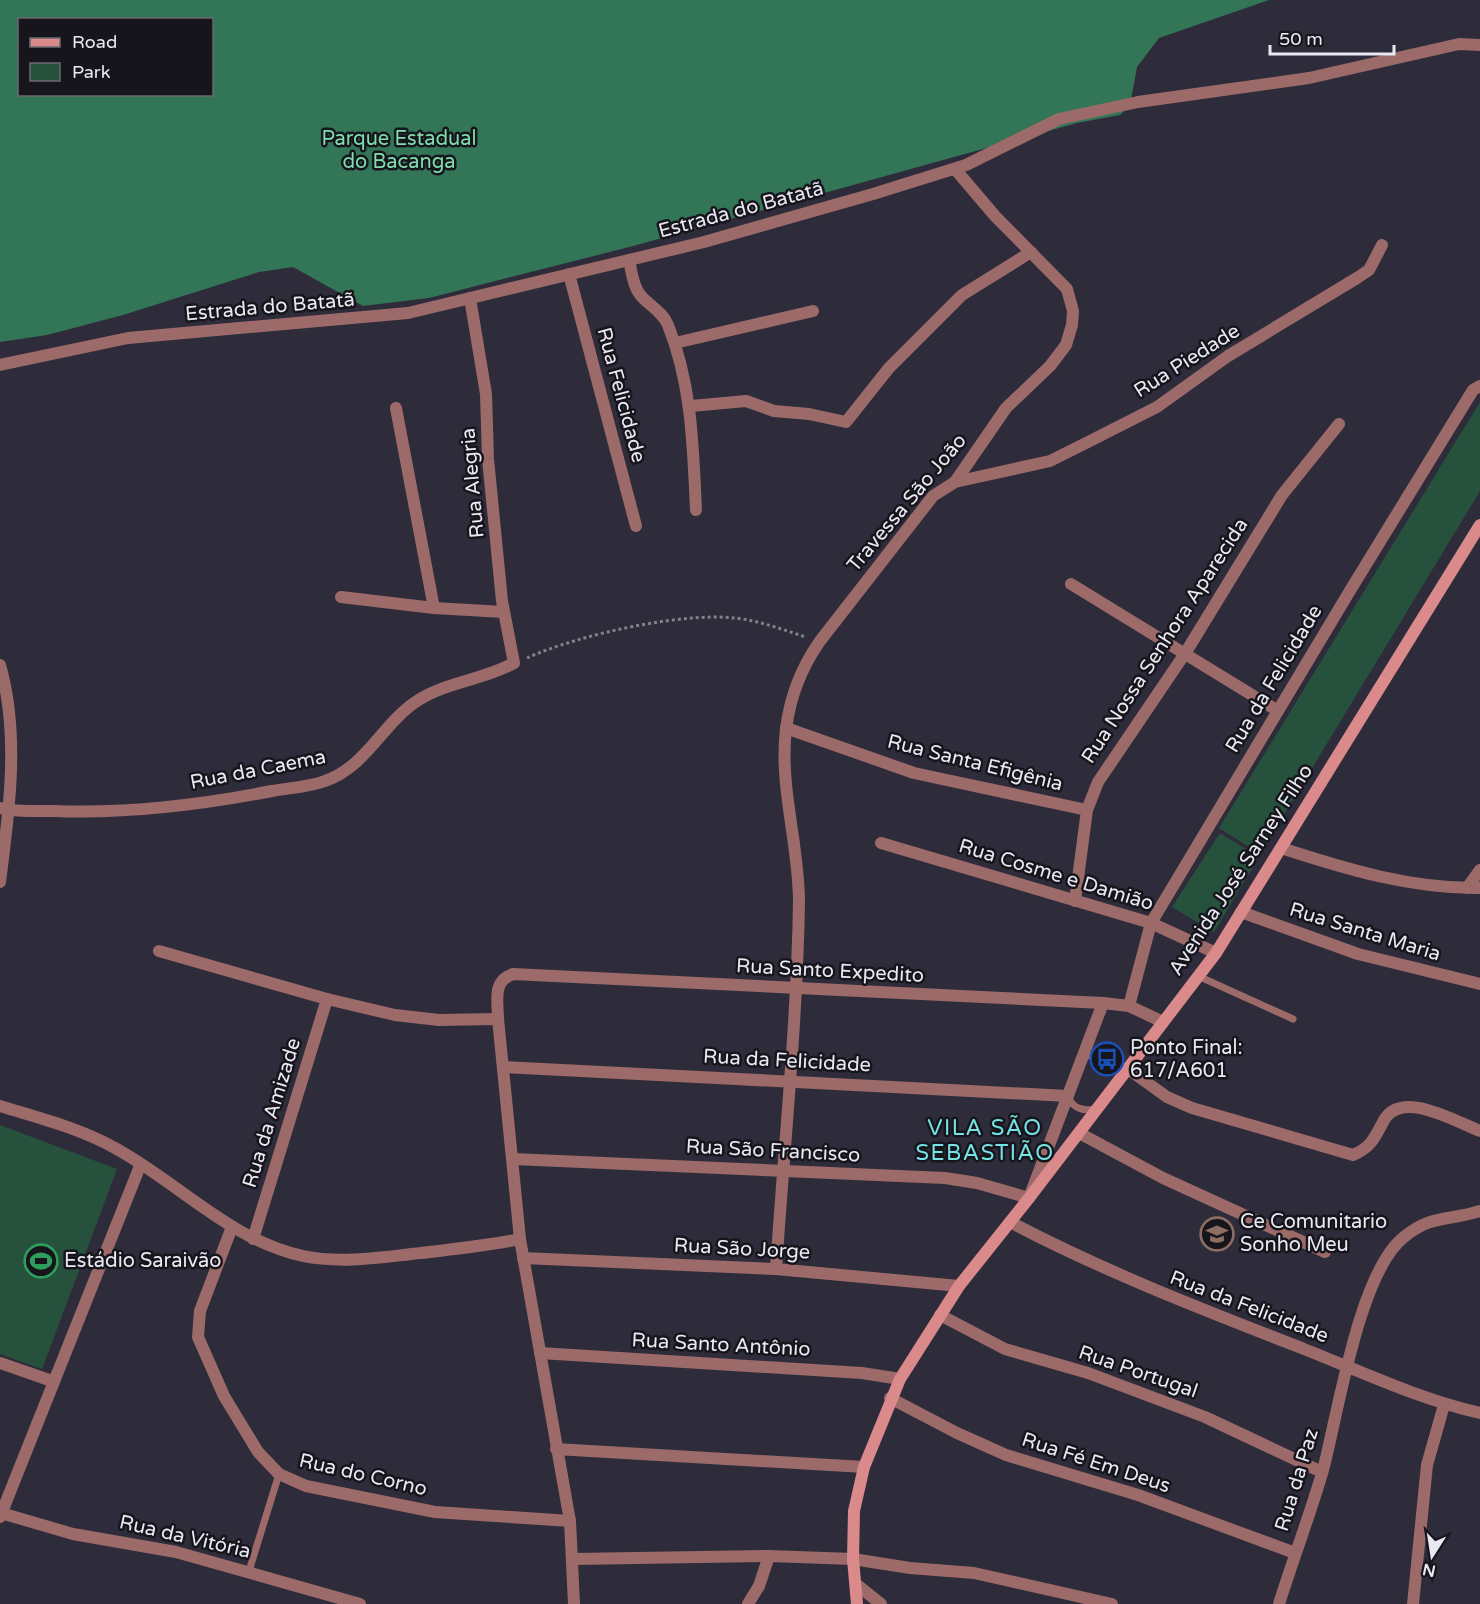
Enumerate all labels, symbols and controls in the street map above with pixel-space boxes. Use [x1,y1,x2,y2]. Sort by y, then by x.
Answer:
legend [18,18,213,96]
scale bar [1270,18,1394,56]
text: 50 m [1279,28,1323,50]
text: Road [72,31,117,53]
text: Park [72,61,111,83]
park label: Parque Estadual do Bacanga [322,127,476,174]
street label: Estrada do Batatã [656,176,826,244]
street label: Estrada do Batatã [184,288,356,326]
street label: Rua Piedade [1130,319,1244,403]
street label: Rua Felicidade [591,325,651,465]
street label: Rua Alegria [456,427,490,539]
street label: Travessa São João [842,429,972,577]
street label: Rua Nossa Senhora Aparecida [1077,514,1253,768]
street label: Rua da Felicidade [1220,601,1328,757]
street label: Rua Santa Efigênia [885,730,1065,796]
street label: Rua da Caema [188,745,328,795]
street label: Avenida José Sarney Filho [1164,760,1318,980]
street label: Rua Cosme e Damião [956,834,1156,916]
street label: Rua Santa Maria [1286,898,1444,966]
street label: Rua Santo Expedito [736,954,924,988]
street label: Rua da Amizade [238,1035,306,1191]
place label: Ponto Final: 617/A601 [1130,1036,1243,1083]
bus stop icon: Ponto Final: 617/A601 [1089,1041,1125,1077]
street label: Rua da Felicidade [702,1045,872,1077]
district label: VILA SÃO SEBASTIÃO [915,1115,1055,1166]
street label: Rua São Francisco [685,1134,861,1168]
place label: Ce Comunitario Sonho Meu [1240,1210,1387,1257]
school or university icon: Ce Comunitario Sonho Meu [1199,1216,1235,1252]
street label: Rua São Jorge [673,1233,811,1265]
sports icon: Estádio Saraivão [23,1243,59,1279]
place label: Estádio Saraivão [64,1249,221,1273]
street label: Rua da Felicidade [1166,1266,1332,1348]
street label: Rua Santo Antônio [631,1328,811,1362]
street label: Rua Portugal [1075,1340,1201,1404]
street label: Rua da Paz [1270,1426,1324,1534]
street label: Rua Fé Em Deus [1019,1428,1173,1498]
street label: Rua do Corno [297,1449,429,1501]
street label: Rua da Vitória [117,1510,253,1564]
north arrow [1402,1526,1462,1586]
text: N [1421,1559,1437,1581]

